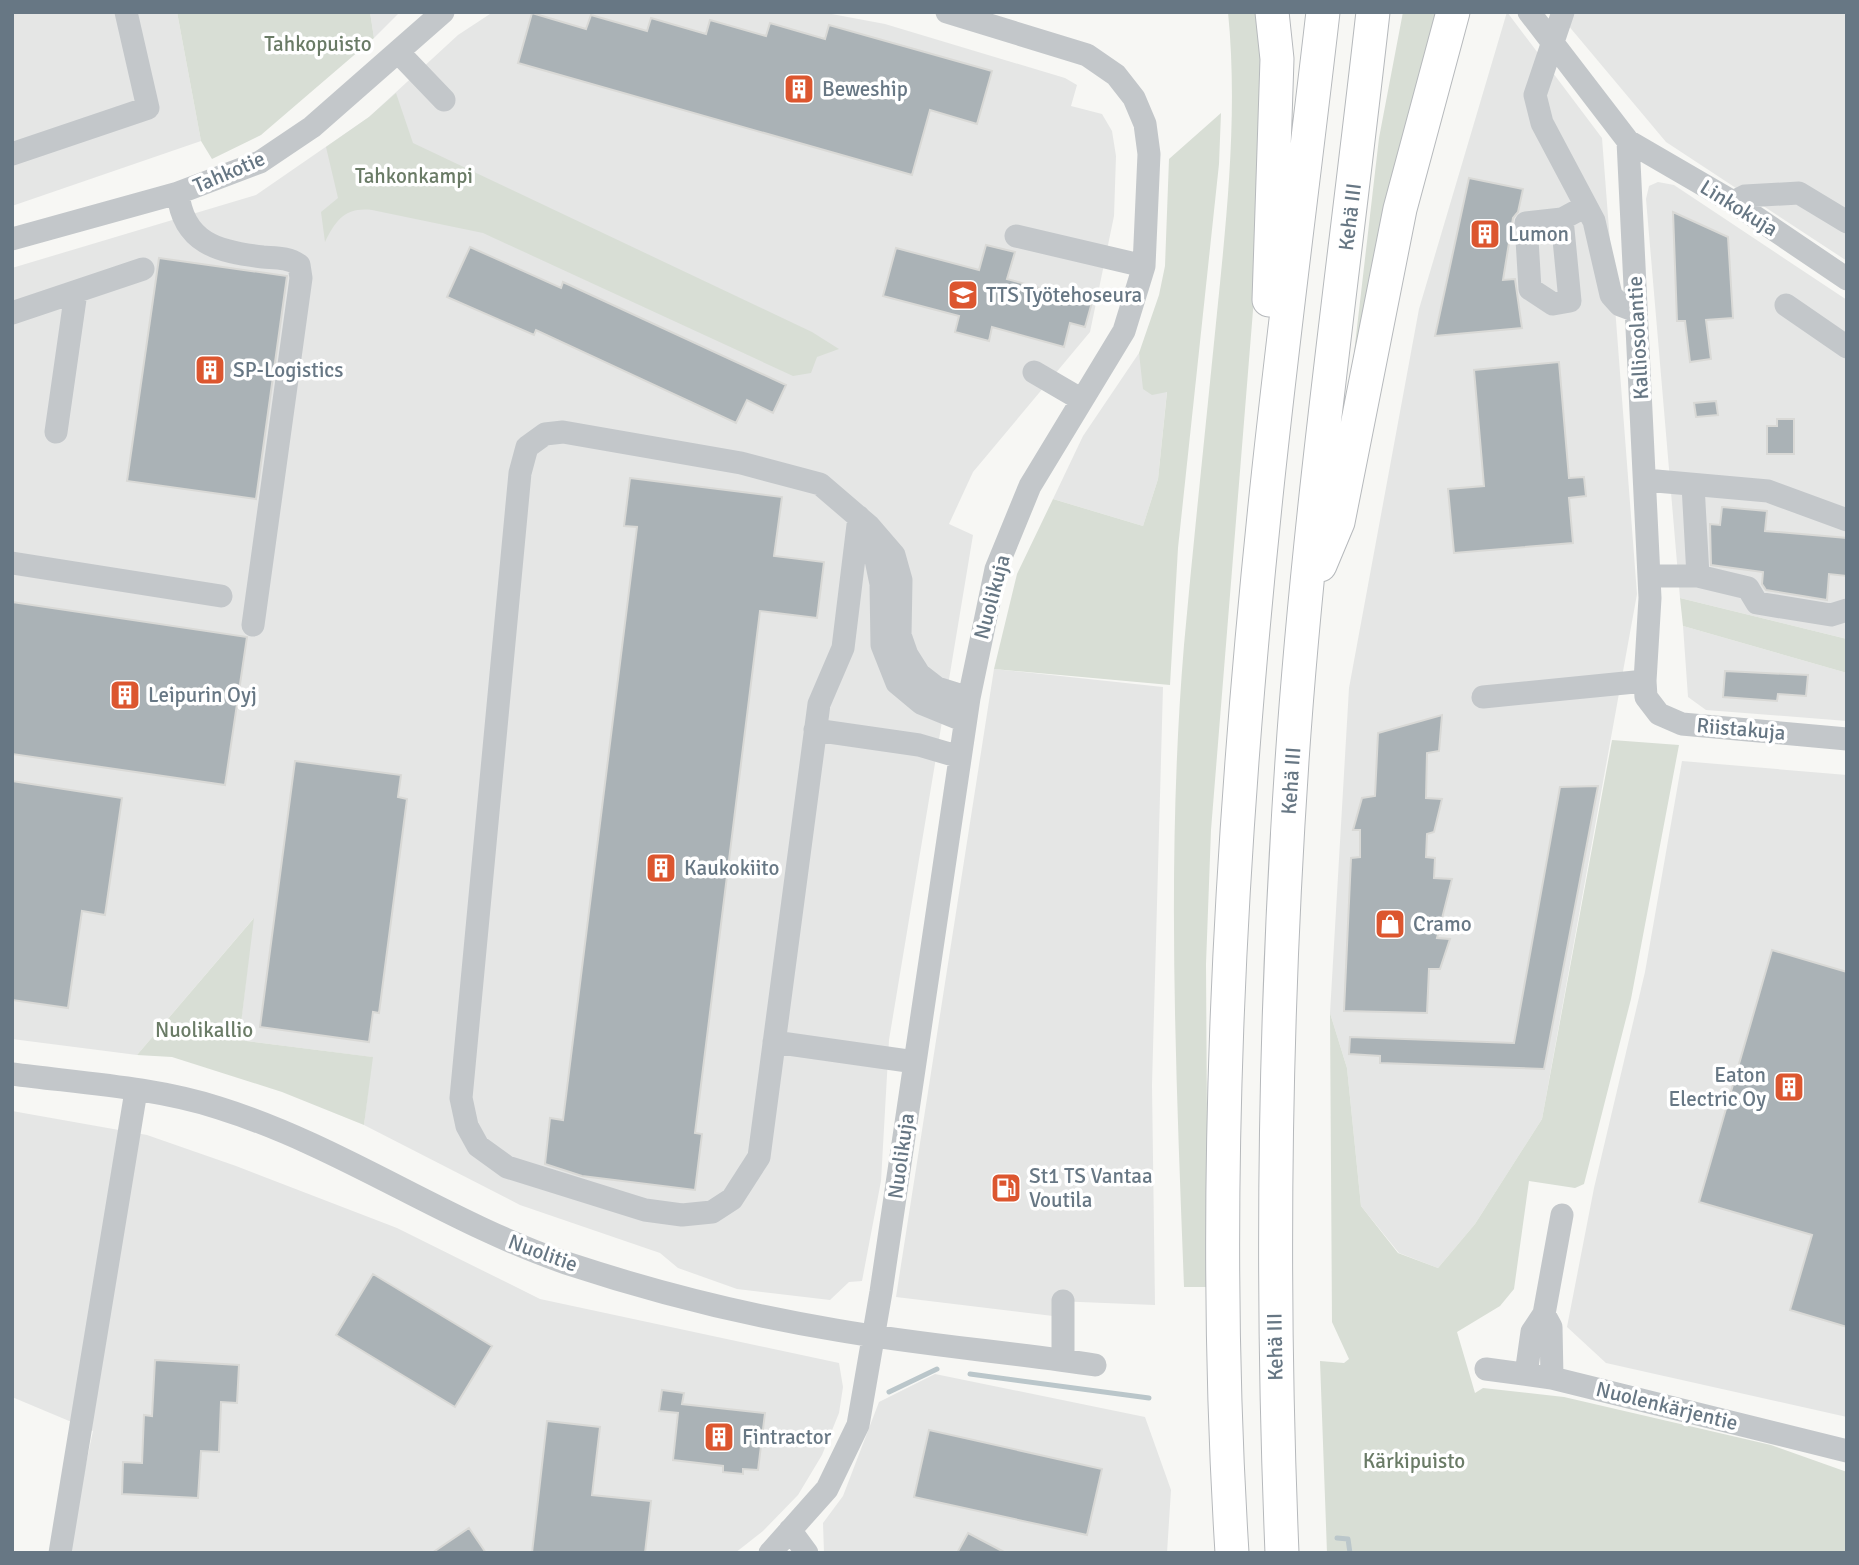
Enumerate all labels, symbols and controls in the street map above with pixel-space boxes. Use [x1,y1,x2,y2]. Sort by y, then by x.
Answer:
park label: Tahkopuisto [264,31,372,57]
building icon: Beweship [782,72,816,106]
place label: Beweship [822,76,908,102]
street label: Tahkotie [189,145,269,199]
park label: Tahkonkampi [355,163,473,189]
street label: Linkokuja [1695,174,1783,242]
street label: Kehä III [1333,182,1367,252]
building icon: Lumon [1468,217,1502,251]
place label: Lumon [1508,221,1569,247]
street label: Kalliosolantie [1622,275,1654,401]
school or university icon: TTS Työtehoseura [946,278,980,312]
place label: TTS Työtehoseura [986,282,1142,308]
building icon: SP-Logistics [193,353,227,387]
place label: SP-Logistics [233,357,343,383]
street label: Nuolikuja [968,552,1016,642]
building icon: Leipurin Oyj [108,678,142,712]
place label: Leipurin Oyj [148,682,257,708]
street label: Riistakuja [1695,712,1787,746]
street label: Kehä III [1276,746,1306,816]
building icon: Kaukokiito [644,851,678,885]
place label: Kaukokiito [684,855,779,881]
shop icon: Cramo [1373,907,1407,941]
place label: Cramo [1413,911,1472,937]
park label: Nuolikallio [155,1017,253,1043]
place label: Eaton Electric Oy [1668,1062,1766,1112]
building icon: Eaton Electric Oy [1772,1070,1806,1104]
street label: Nuolikuja [882,1111,920,1201]
place label: St1 TS Vantaa Voutila [1029,1163,1153,1213]
fuel station icon: St1 TS Vantaa Voutila [989,1171,1023,1205]
street label: Nuolitie [505,1228,581,1278]
street label: Kehä III [1261,1313,1289,1381]
street label: Nuolenkärjentie [1593,1376,1741,1436]
building icon: Fintractor [702,1420,736,1454]
place label: Fintractor [742,1424,832,1450]
park label: Kärkipuisto [1363,1448,1465,1474]

